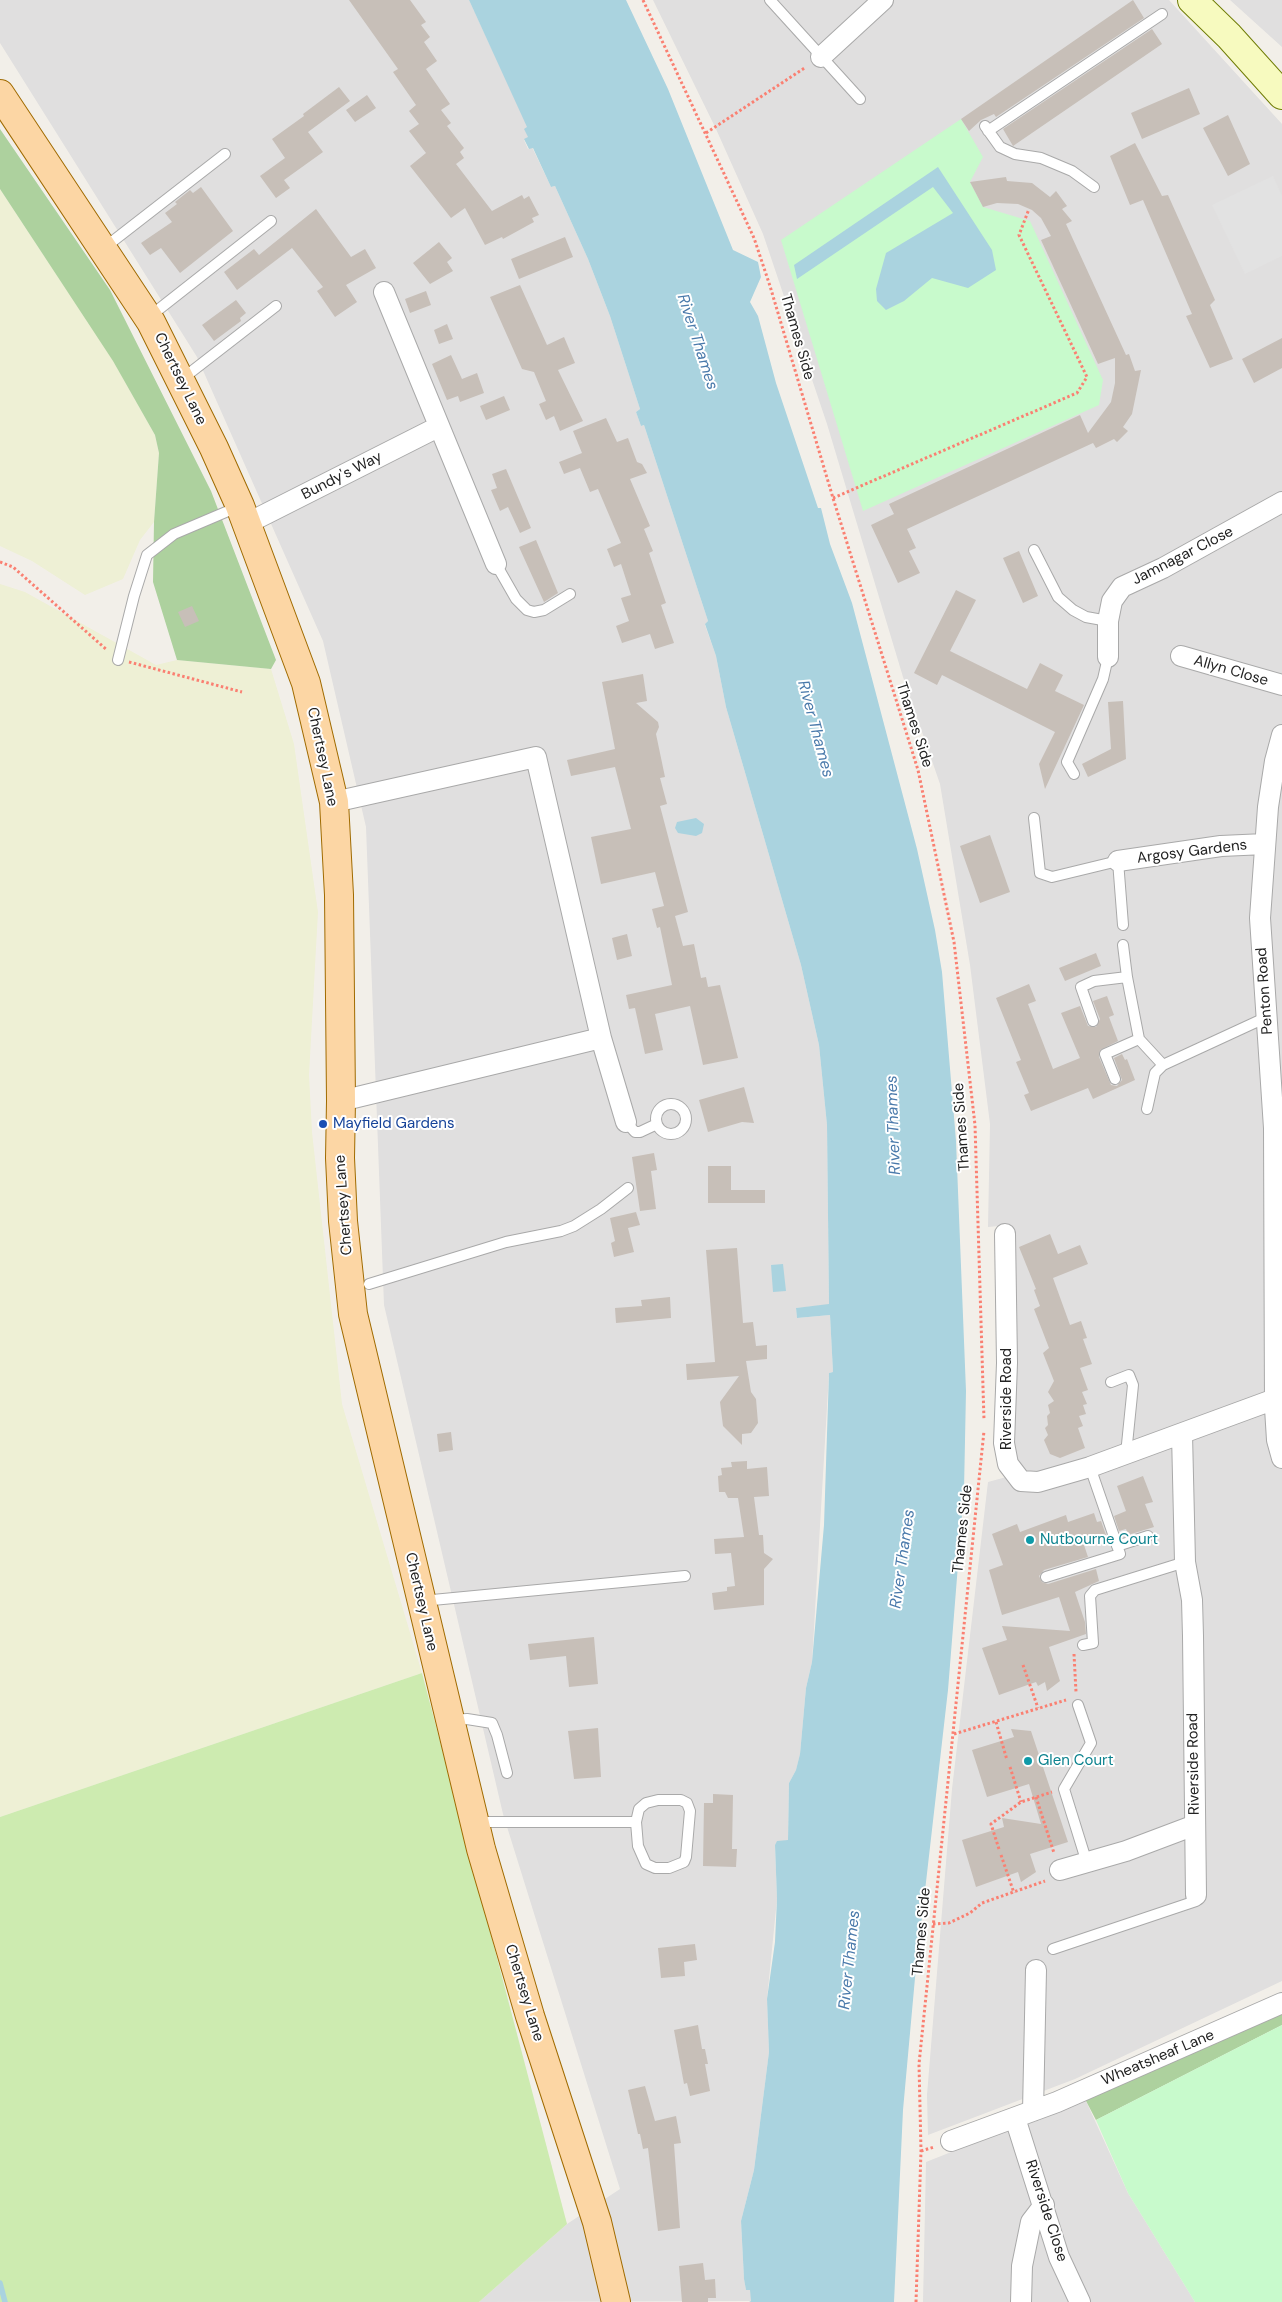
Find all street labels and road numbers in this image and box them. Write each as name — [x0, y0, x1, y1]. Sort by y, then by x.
street label: Thames Side — [776, 292, 818, 382]
street label: Chertsey Lane — [150, 330, 210, 428]
street label: Bundy's Way — [299, 448, 385, 504]
street label: Jamnagar Close — [1129, 523, 1237, 589]
street label: Allyn Close — [1192, 652, 1270, 690]
street label: Thames Side — [892, 680, 936, 770]
street label: Chertsey Lane — [303, 706, 341, 808]
street label: Argosy Gardens — [1136, 836, 1248, 868]
street label: Penton Road — [1253, 947, 1277, 1035]
street label: Thames Side — [950, 1082, 974, 1172]
street label: Chertsey Lane — [332, 1154, 356, 1256]
street label: Riverside Road — [998, 1348, 1016, 1450]
street label: Thames Side — [949, 1484, 977, 1574]
street label: Chertsey Lane — [401, 1551, 441, 1653]
street label: Riverside Road — [1184, 1713, 1204, 1815]
street label: Thames Side — [909, 1887, 935, 1977]
street label: Chertsey Lane — [501, 1942, 547, 2044]
street label: Wheatsheaf Lane — [1099, 2026, 1217, 2090]
street label: Riverside Close — [1021, 2158, 1071, 2264]

